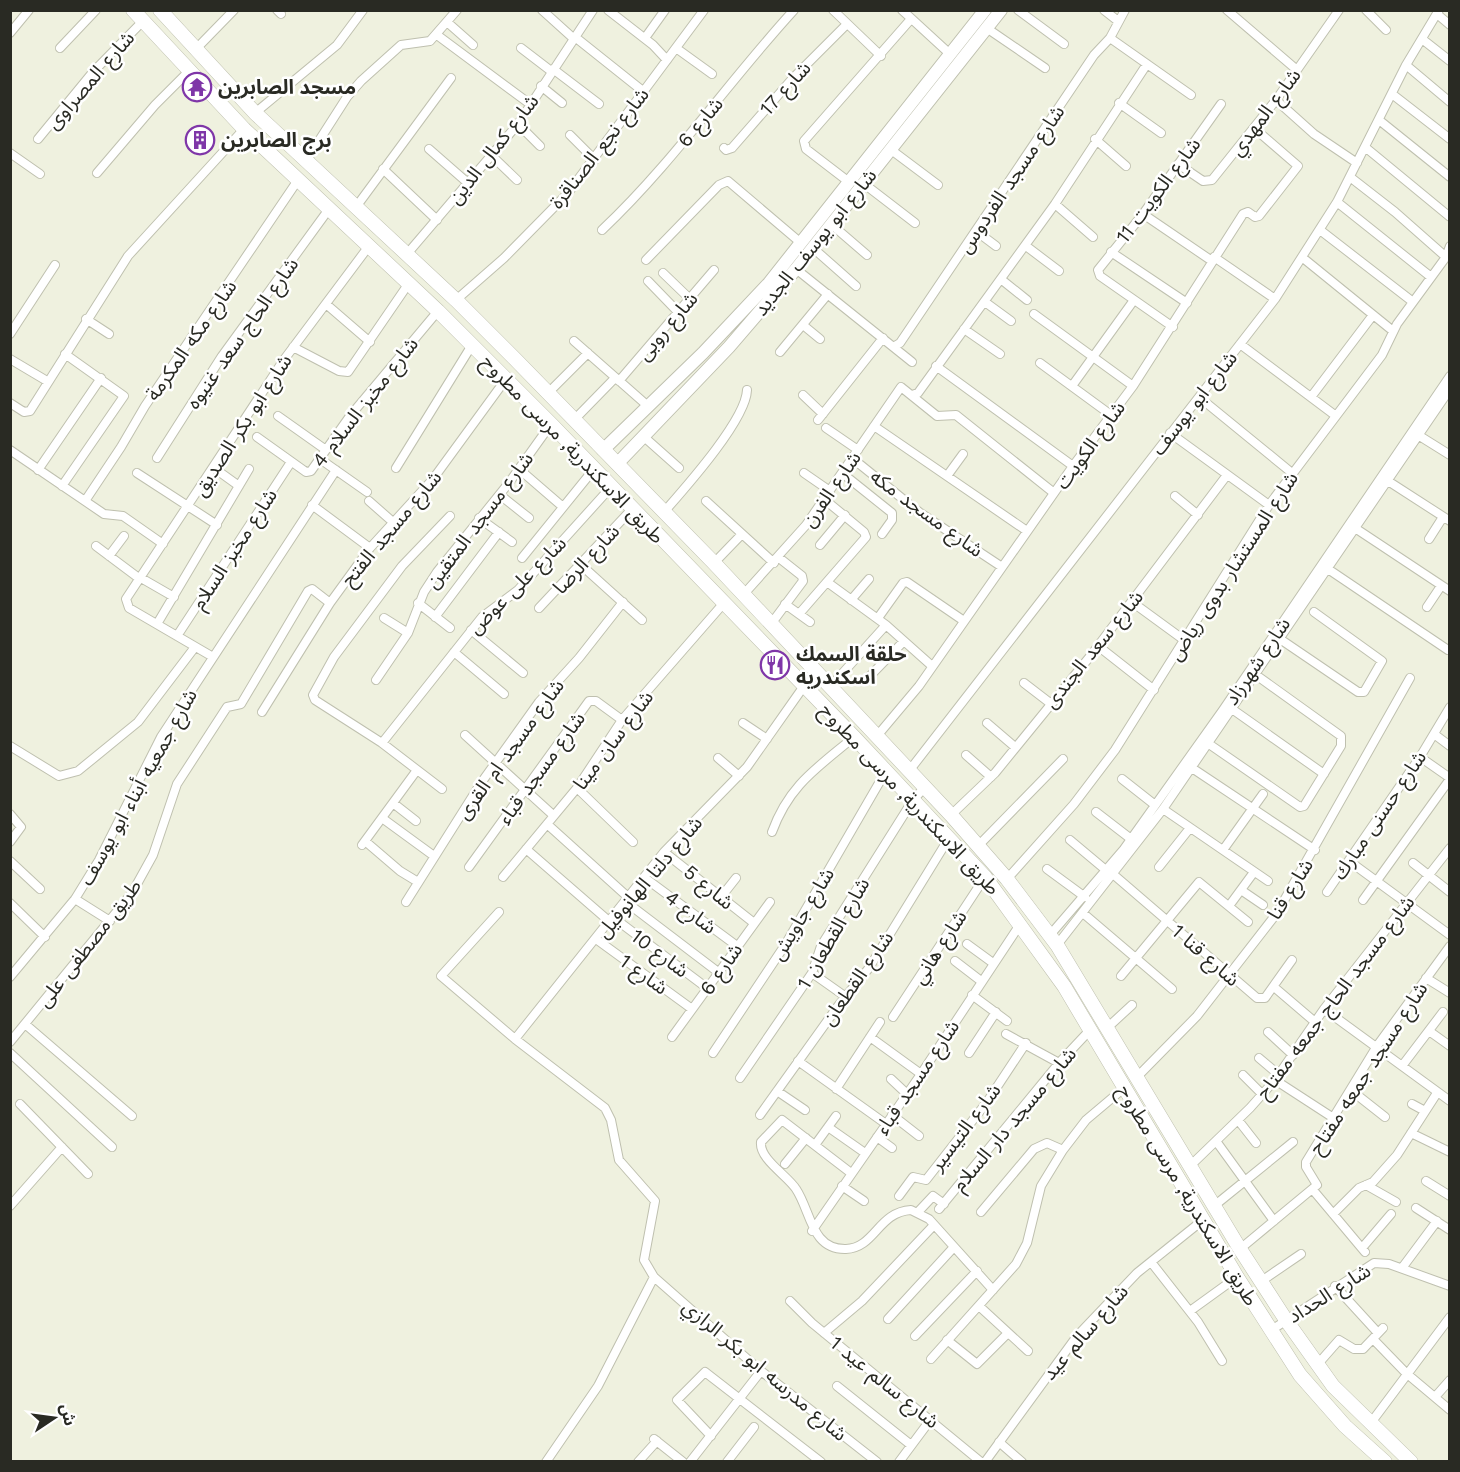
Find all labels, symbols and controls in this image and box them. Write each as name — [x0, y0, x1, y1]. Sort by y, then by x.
street label: شارع المصراوى — [41, 26, 142, 136]
street label: شارع 17 — [754, 56, 818, 122]
street label: شارع المهدي — [1224, 64, 1309, 163]
temple icon: مسجد الصابرين — [181, 71, 213, 103]
place label: مسجد الصابرين — [218, 75, 356, 99]
street label: شارع نجع الصناقرة — [544, 83, 656, 215]
street label: شارع كمال الدين — [443, 89, 546, 211]
street label: شارع 6 — [672, 92, 730, 154]
street label: شارع مسجد الفردوس — [953, 100, 1072, 259]
building icon: برج الصابرين — [184, 124, 216, 156]
place label: برج الصابرين — [221, 128, 332, 155]
street label: شارع الكويت 11 — [1111, 133, 1208, 249]
street label: شارع ابو يوسف الجديد — [748, 164, 884, 322]
street label: شارع الحاج سعد غنيوه — [181, 253, 306, 415]
street label: شارع مكه المكرمة — [140, 275, 244, 407]
street label: شارع روبى — [631, 287, 705, 367]
street label: شارع مخبز السلام 4 — [307, 332, 426, 474]
street label: شارع ابو يوسف — [1146, 346, 1244, 462]
street label: طريق الاسكندرية, مرسى مطروح — [474, 349, 670, 551]
street label: شارع ابو بكر الصديق — [187, 350, 299, 502]
street label: شارع الكويت — [1050, 396, 1132, 496]
street label: شارع الفرن — [796, 446, 868, 533]
street label: شارع مسجد المتقين — [420, 447, 540, 595]
street label: شارع مسجد مكه — [864, 464, 988, 564]
street label: شارع مسجد الفتح — [336, 465, 449, 593]
street label: شارع المستشار بدوى رياض — [1163, 467, 1306, 667]
street label: شارع مخبز السلام — [186, 484, 285, 616]
street label: شارع الرضا — [548, 519, 627, 601]
street label: شارع على عوض — [463, 531, 573, 641]
street label: شارع سعد الجندى — [1038, 585, 1150, 715]
street label: شارع شهرزاد — [1219, 613, 1298, 711]
place label: حلقة السمك اسكندريه — [796, 642, 907, 689]
restaurant icon: حلقة السمك اسكندريه — [759, 649, 791, 681]
street label: شارع مسجد ام القرى — [451, 674, 571, 826]
street label: شارع جمعيه أبناء ابو يوسف — [74, 685, 205, 891]
street label: شارع سان مينا — [568, 685, 661, 796]
street label: طريق الاسكندرية, مرسى مطروح — [813, 698, 1005, 902]
street label: شارع مسجد قباء — [492, 707, 592, 831]
street label: شارع حسنى مبارك — [1327, 746, 1434, 886]
street label: شارع دلتا الهانوفيل — [591, 811, 709, 945]
street label: شارع قنا — [1262, 854, 1321, 926]
street label: شارع 5 — [677, 860, 739, 917]
street label: شارع جاويش — [765, 863, 842, 966]
street label: شارع القطعان 1 — [792, 873, 874, 993]
street label: طريق مصطفى على — [32, 874, 147, 1012]
street label: شارع 4 — [659, 885, 721, 941]
street label: شارع مسجد الحاج جمعه مفتاح — [1251, 891, 1422, 1105]
street label: شارع هاني — [906, 906, 975, 990]
street label: شارع قنا 1 — [1165, 919, 1245, 993]
street label: شارع 10 — [626, 924, 694, 982]
street label: شارع القطعان — [816, 926, 898, 1030]
street label: شارع 6 — [695, 938, 750, 1001]
street label: شارع 1 — [615, 949, 673, 999]
street label: شارع مسجد جمعه مفتاح — [1303, 977, 1435, 1160]
street label: شارع مسجد قباء — [870, 1015, 967, 1141]
street label: شارع مسجد دار السلام — [947, 1042, 1084, 1198]
street label: شارع التيسير — [924, 1079, 1008, 1178]
street label: طريق الاسكندرية, مرسى مطروح — [1110, 1080, 1264, 1311]
street label: شارع الحداد — [1283, 1258, 1377, 1330]
street label: شارع سالم عيد — [1037, 1279, 1135, 1387]
street label: شارع مدرسه ابو بكر الرازي — [676, 1294, 852, 1449]
street label: شارع سالم عيد 1 — [824, 1331, 944, 1436]
north arrow — [24, 1388, 84, 1448]
text: ش — [56, 1402, 80, 1428]

